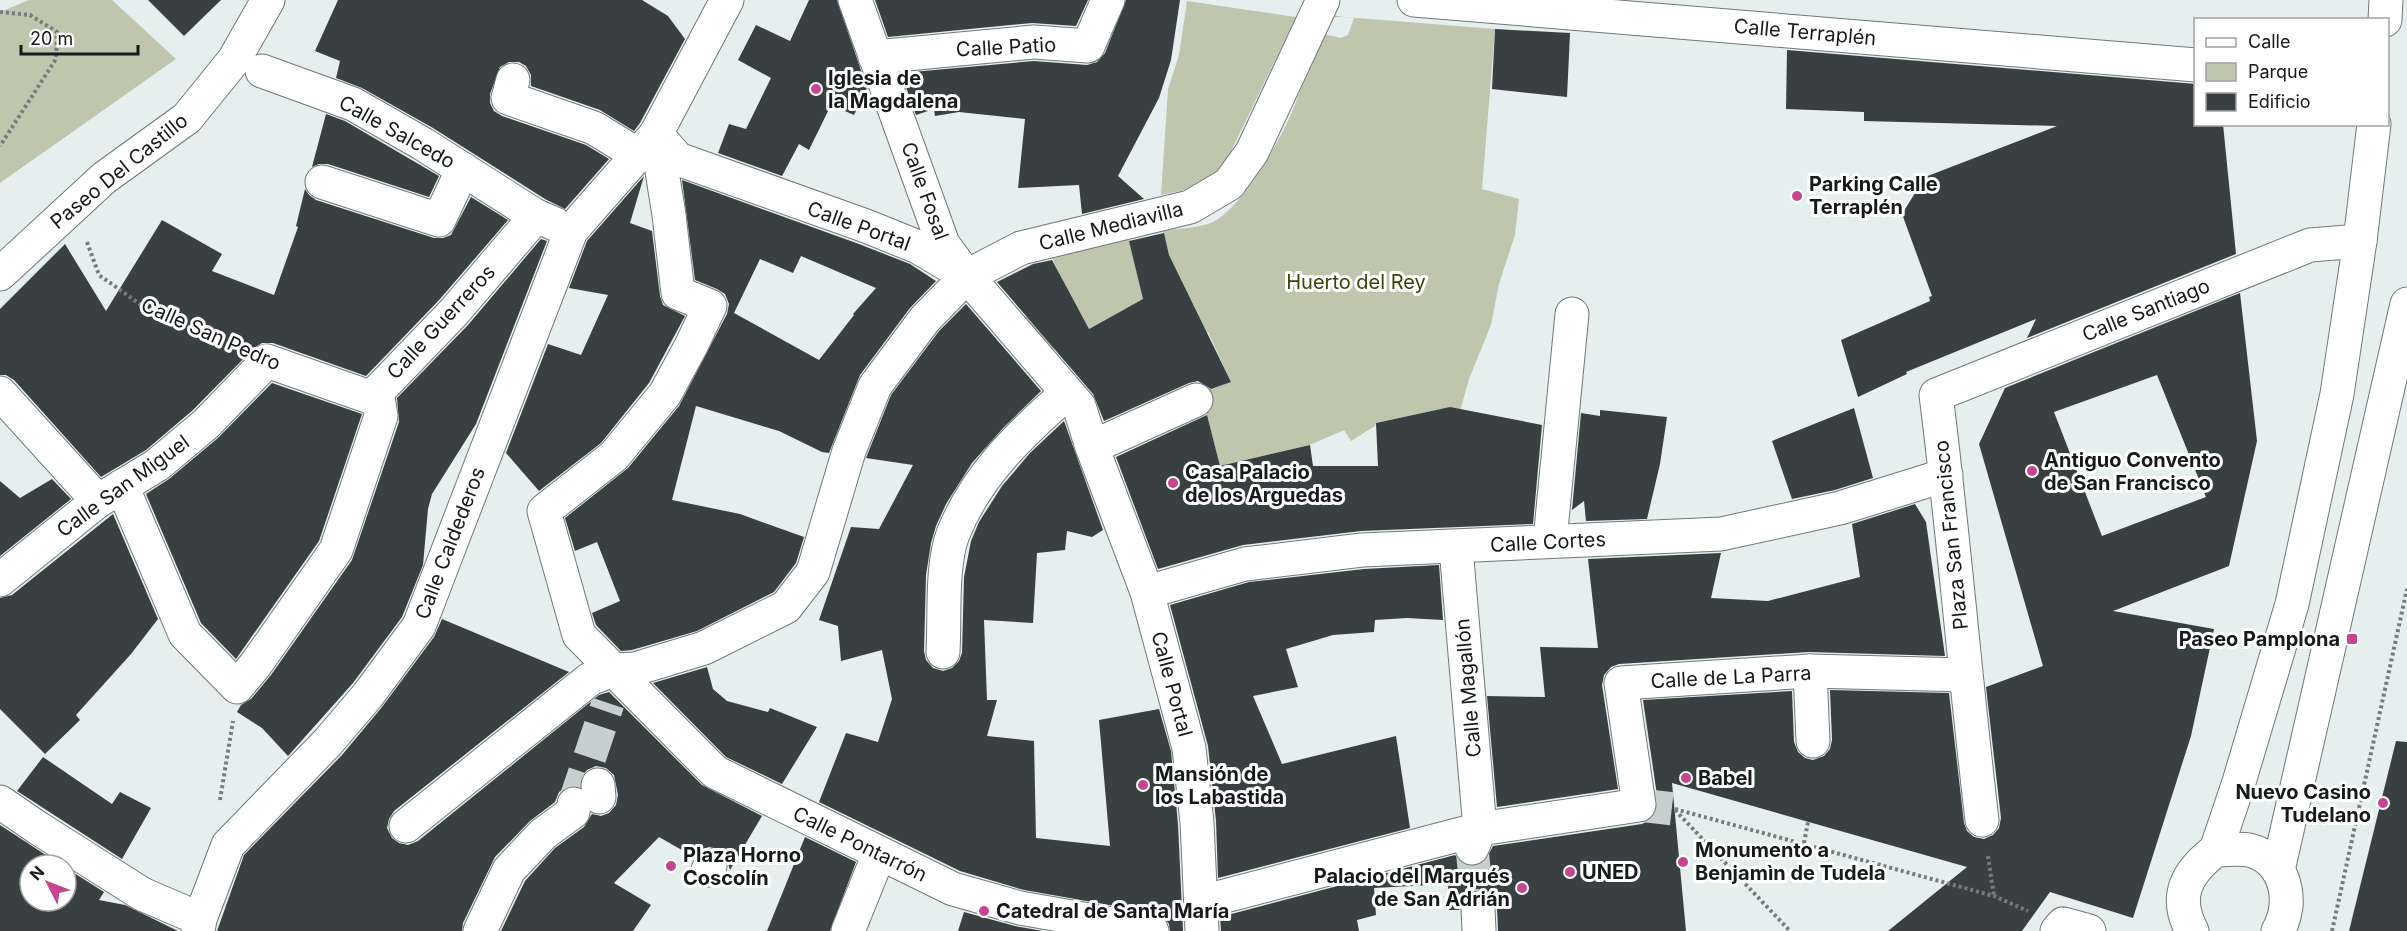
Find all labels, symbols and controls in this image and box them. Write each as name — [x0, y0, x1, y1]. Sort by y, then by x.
street label: Calle Terraplén — [1733, 14, 1877, 50]
scale bar — [21, 18, 138, 56]
legend — [2194, 18, 2389, 126]
text: 20 m — [30, 28, 73, 49]
text: Calle — [2248, 31, 2290, 52]
street label: Calle Patio — [955, 32, 1057, 62]
text: Parque — [2248, 61, 2308, 82]
place label: Iglesia de la Magdalena — [828, 66, 958, 113]
marker: Iglesia de la Magdalena — [809, 82, 823, 96]
street label: Calle Salcedo — [335, 90, 459, 174]
text: Edificio — [2248, 91, 2311, 112]
street label: Paseo Del Castillo — [45, 108, 193, 234]
street label: Calle Fosal — [896, 139, 954, 243]
place label: Parking Calle Terraplén — [1809, 172, 1938, 219]
marker: Parking Calle Terraplén — [1790, 189, 1804, 203]
street label: Calle Portal — [804, 196, 914, 256]
street label: Calle Mediavilla — [1036, 197, 1186, 255]
street label: Calle Guerreros — [382, 260, 500, 384]
park label: Huerto del Rey — [1286, 270, 1426, 294]
street label: Calle Santiago — [2079, 273, 2213, 347]
street label: Calle San Pedro — [138, 293, 284, 375]
street label: Calle San Miguel — [52, 430, 194, 542]
street label: Plaza San Francisco — [1929, 439, 1973, 631]
place label: Antiguo Convento de San Francisco — [2044, 448, 2221, 495]
place label: Casa Palacio de los Arguedas — [1185, 460, 1343, 507]
street label: Calle Caldederos — [410, 464, 490, 622]
marker: Antiguo Convento de San Francisco — [2025, 464, 2039, 478]
marker: Casa Palacio de los Arguedas — [1166, 476, 1180, 490]
street label: Calle Cortes — [1490, 527, 1606, 557]
street label: Calle Magallón — [1450, 618, 1486, 758]
place label: Paseo Pamplona — [2179, 627, 2340, 651]
street label: Calle Portal — [1146, 629, 1198, 739]
marker: Paseo Pamplona — [2345, 632, 2359, 646]
street label: Calle de La Parra — [1650, 661, 1812, 693]
place label: Mansión de los Labastida — [1155, 762, 1284, 809]
place label: Babel — [1698, 766, 1753, 790]
marker: Babel — [1679, 771, 1693, 785]
marker: Mansión de los Labastida — [1136, 778, 1150, 792]
place label: Nuevo Casino Tudelano — [2235, 780, 2371, 827]
marker: Nuevo Casino Tudelano — [2376, 796, 2390, 810]
street label: Calle Pontarrón — [789, 801, 931, 887]
place label: Monumento a Benjamìn de Tudela — [1695, 838, 1886, 885]
place label: Plaza Horno Coscolín — [683, 843, 801, 890]
north arrow — [18, 853, 78, 913]
marker: Monumento a Benjamìn de Tudela — [1676, 855, 1690, 869]
marker: Plaza Horno Coscolín — [664, 859, 678, 873]
place label: UNED — [1582, 860, 1638, 884]
text: N — [25, 862, 48, 884]
place label: Palacio del Marqués de San Adrián — [1314, 864, 1510, 911]
marker: UNED — [1563, 865, 1577, 879]
marker: Palacio del Marqués de San Adrián — [1515, 881, 1529, 895]
place label: Catedral de Santa María — [996, 899, 1229, 923]
marker: Catedral de Santa María — [977, 904, 991, 918]

